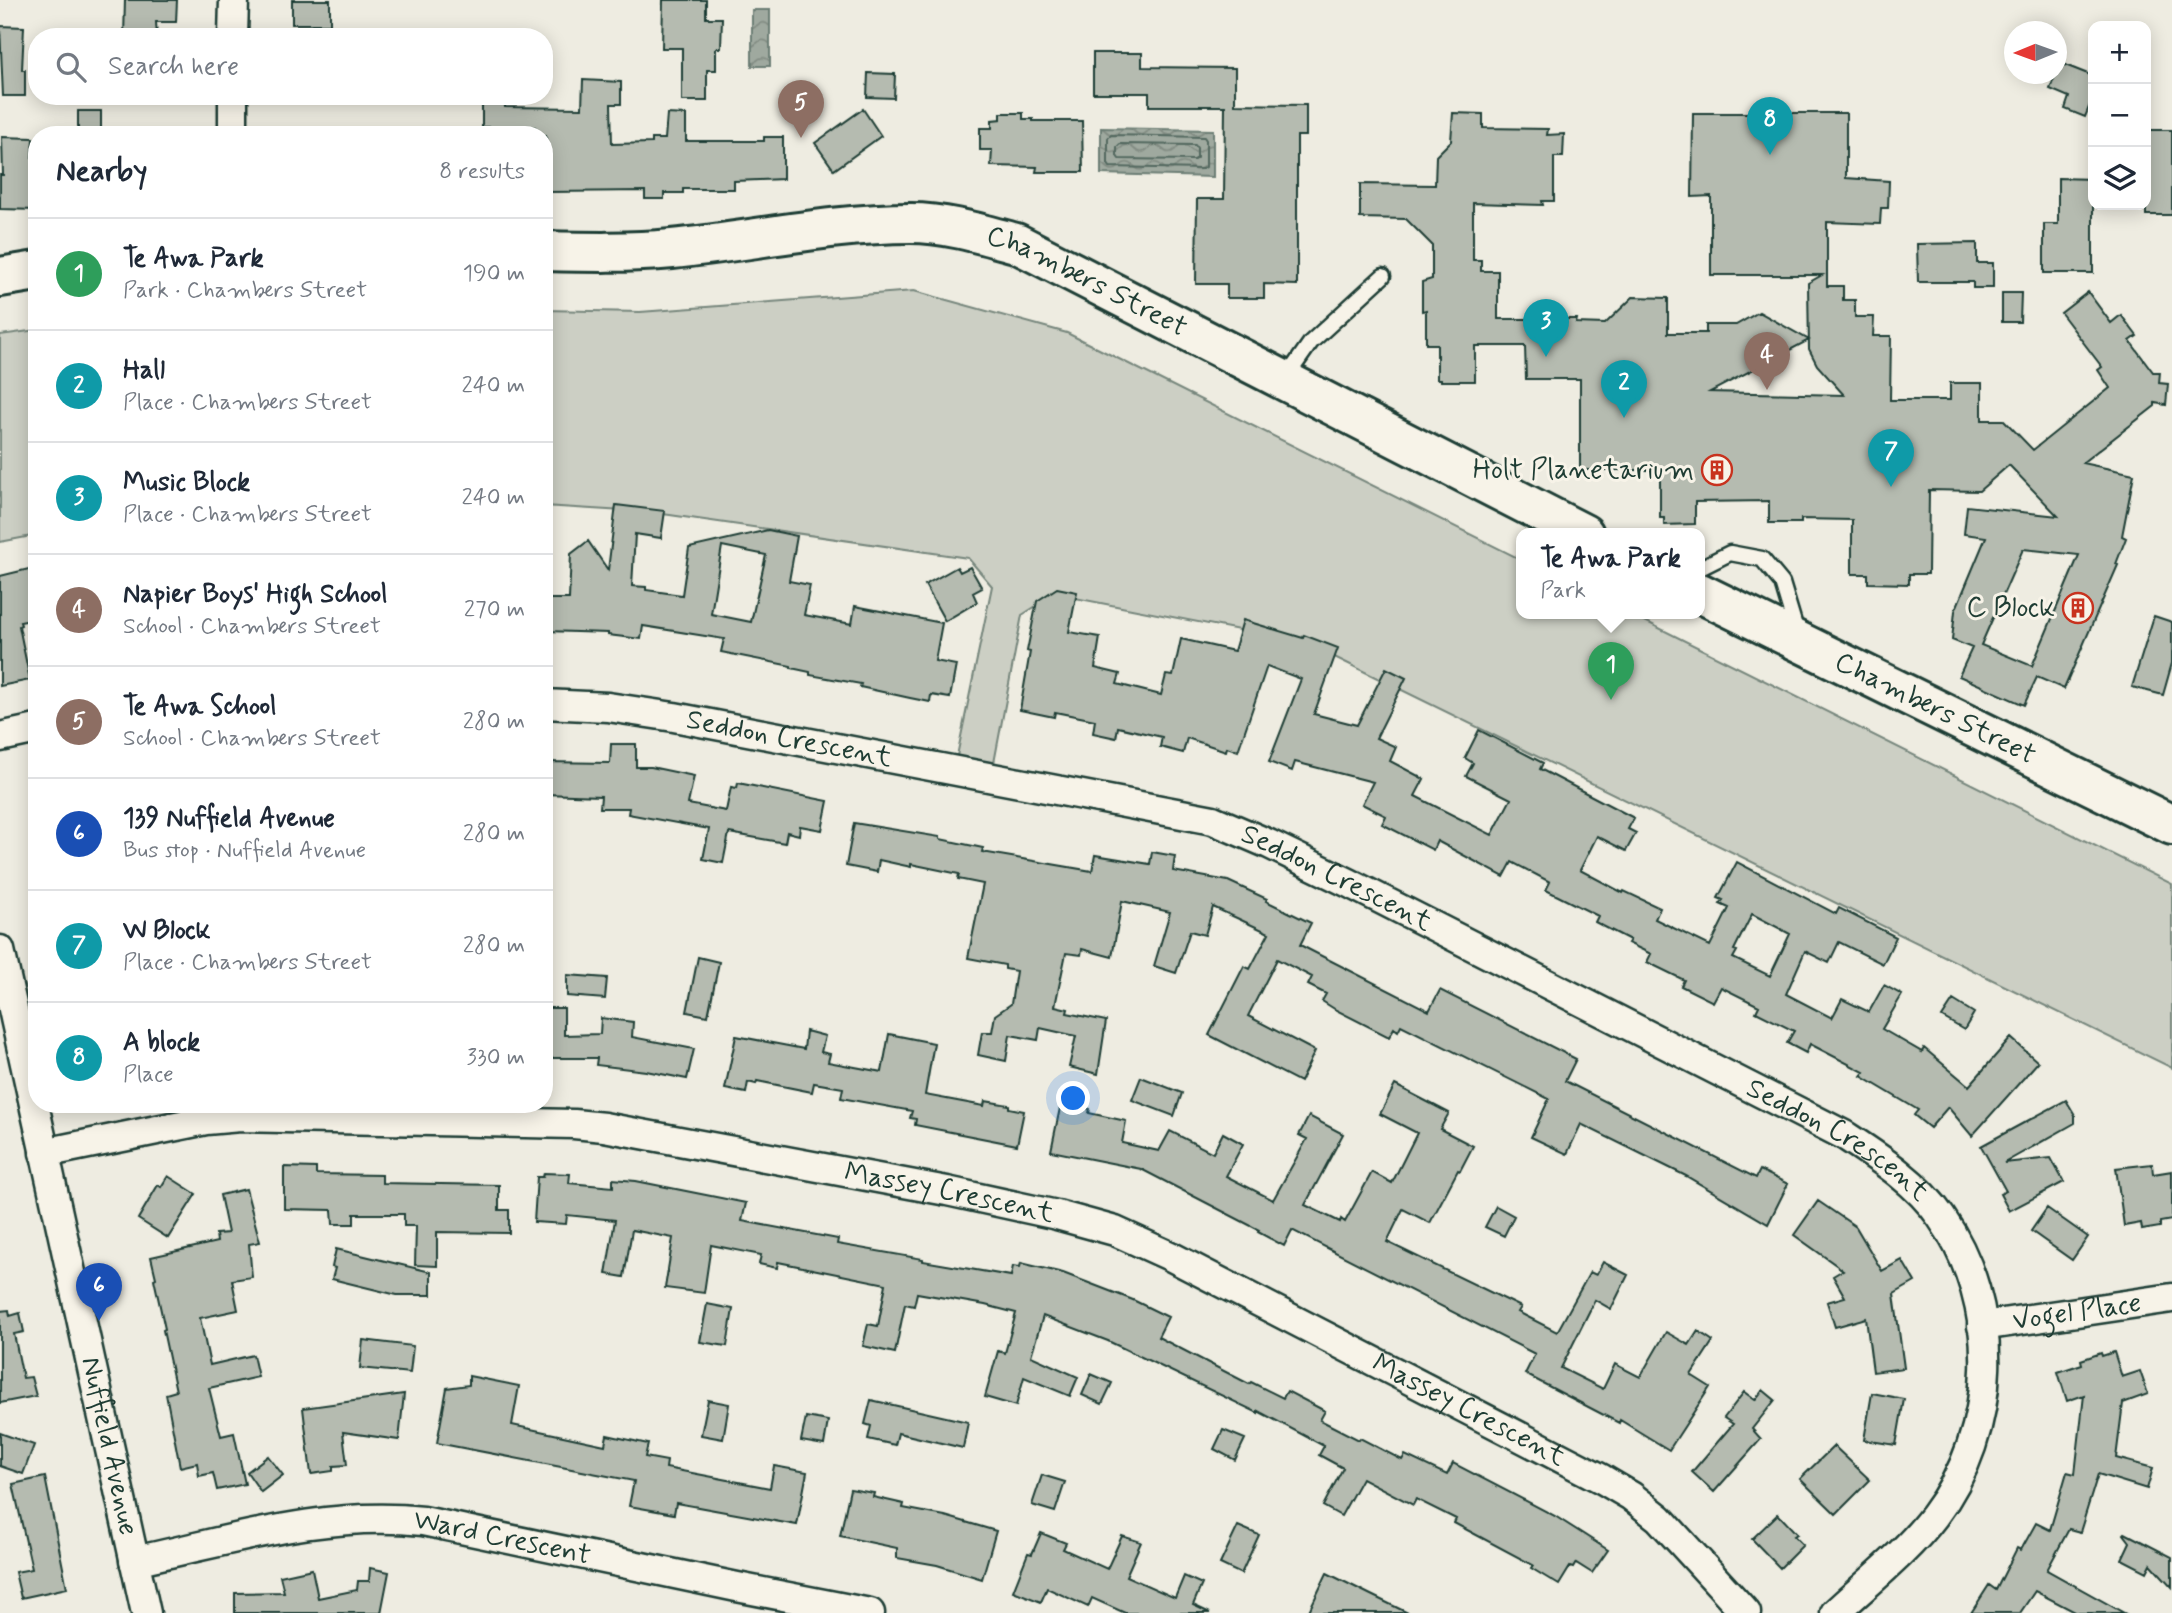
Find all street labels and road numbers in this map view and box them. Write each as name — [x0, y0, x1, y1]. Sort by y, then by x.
street label: Chambers Street — [982, 217, 1194, 346]
street label: Chambers Street — [1828, 643, 2042, 774]
street label: Seddon Crescent — [683, 701, 896, 777]
street label: Seddon Crescent — [1235, 816, 1439, 941]
street label: Seddon Crescent — [1740, 1070, 1938, 1210]
street label: Massey Crescent — [841, 1154, 1058, 1232]
street label: Vogel Place — [2010, 1284, 2144, 1340]
street label: Massey Crescent — [1366, 1345, 1572, 1476]
street label: Nuffield Avenue — [72, 1353, 147, 1539]
street label: Ward Crescent — [410, 1501, 594, 1574]

